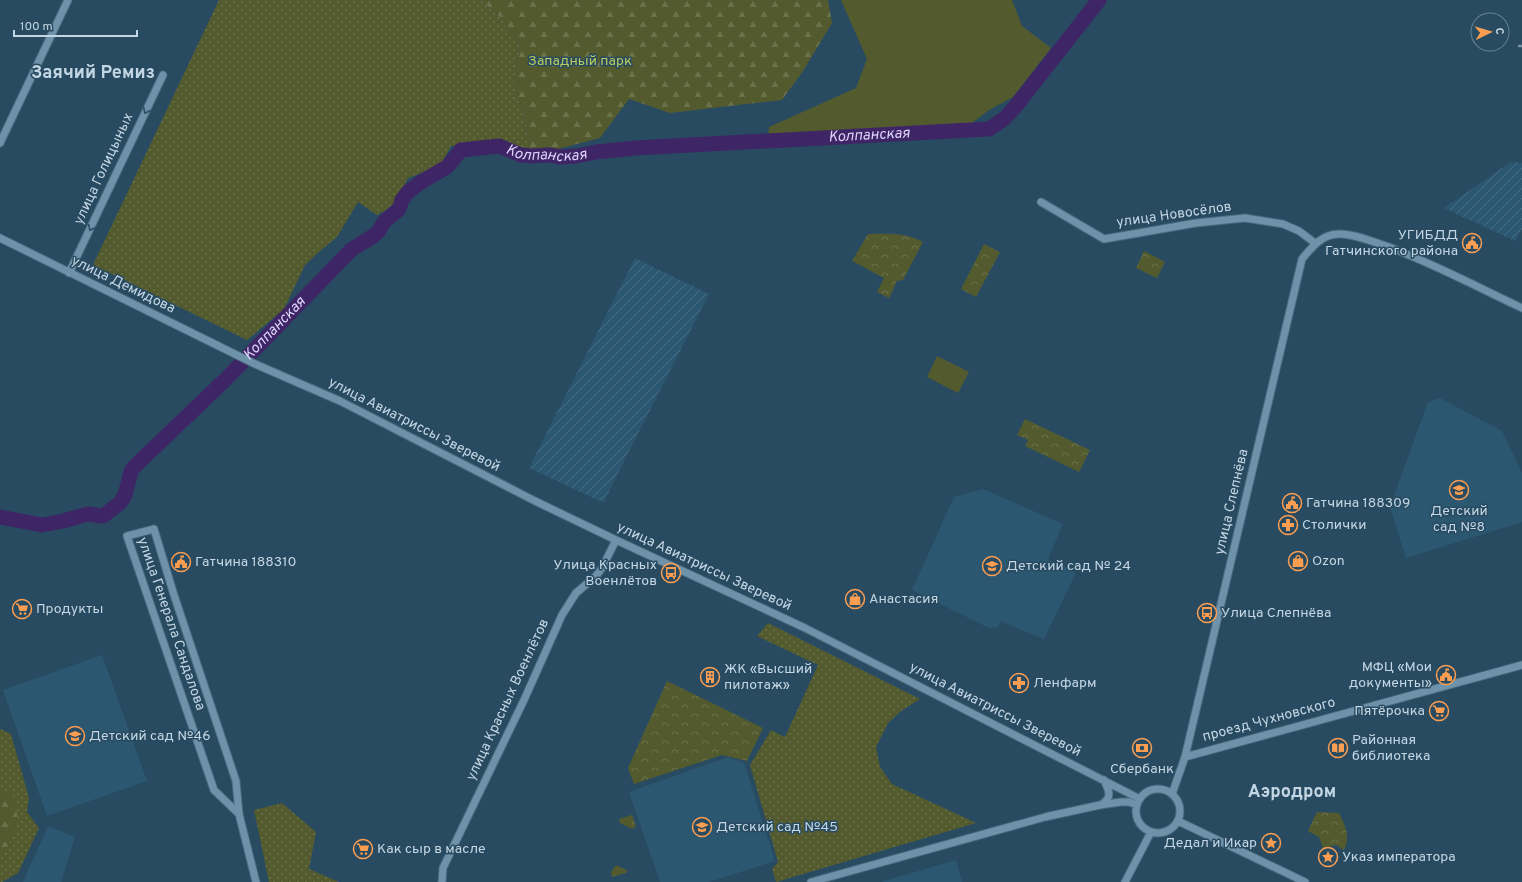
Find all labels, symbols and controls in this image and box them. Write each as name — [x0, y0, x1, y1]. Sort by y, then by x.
scale bar — [14, 12, 137, 38]
north arrow — [1470, 12, 1510, 52]
text: 100 m — [20, 19, 53, 35]
text: С — [1492, 27, 1506, 35]
park label: Западный парк — [528, 53, 632, 70]
district label: Заячий Ремиз — [31, 62, 155, 85]
one-way arrow — [143, 106, 151, 114]
street label: улица Голицыных — [71, 110, 137, 228]
water label: Колпанская — [828, 124, 911, 147]
water label: Колпанская — [503, 140, 589, 167]
street label: улица Новосёлов — [1115, 199, 1233, 231]
one-way arrow — [88, 224, 96, 231]
place label: УГИБДД Гатчинского района — [1325, 227, 1458, 260]
public building icon: УГИБДД Гатчинского района — [1461, 232, 1483, 254]
street label: улица Демидова — [68, 252, 178, 318]
water label: Колпанская — [239, 293, 310, 365]
street label: улица Авиатриссы Зверевой — [325, 374, 503, 476]
street label: улица Слепнёва — [1212, 447, 1252, 557]
school or university icon: Детский сад №8 — [1448, 479, 1470, 501]
public building icon: Гатчина 188309 — [1281, 492, 1303, 514]
place label: Гатчина 188309 — [1306, 495, 1410, 512]
place label: Детский сад №8 — [1430, 503, 1488, 536]
pharmacy icon: Столички — [1277, 514, 1299, 536]
place label: Столички — [1302, 517, 1366, 534]
street label: улица Авиатриссы Зверевой — [614, 519, 794, 615]
street label: улица Генерала Сандалова — [133, 535, 209, 713]
shop icon: Ozon — [1287, 550, 1309, 572]
public building icon: Гатчина 188310 — [170, 551, 192, 573]
place label: Ozon — [1312, 553, 1345, 570]
place label: Гатчина 188310 — [195, 554, 296, 571]
school or university icon: Детский сад № 24 — [981, 555, 1003, 577]
place label: Улица Красных Военлётов — [553, 557, 657, 590]
place label: Детский сад № 24 — [1006, 558, 1131, 575]
bus stop icon: Улица Красных Военлётов — [660, 562, 682, 584]
shop icon: Анастасия — [844, 588, 866, 610]
place label: Анастасия — [869, 591, 938, 608]
supermarket icon: Продукты — [11, 598, 33, 620]
place label: Продукты — [36, 601, 103, 618]
bus stop icon: Улица Слепнёва — [1196, 602, 1218, 624]
place label: Улица Слепнёва — [1221, 605, 1331, 622]
street label: улица Красных Военлётов — [463, 616, 553, 784]
street label: улица Авиатриссы Зверевой — [906, 659, 1084, 761]
place label: МФЦ «Мои документы» — [1349, 659, 1432, 692]
place label: ЖК «Высший пилотаж» — [724, 661, 812, 694]
public building icon: МФЦ «Мои документы» — [1435, 664, 1457, 686]
building icon: ЖК «Высший пилотаж» — [699, 666, 721, 688]
pharmacy icon: Ленфарм — [1008, 672, 1030, 694]
place label: Ленфарм — [1033, 675, 1096, 692]
street label: проезд Чухновского — [1201, 694, 1338, 746]
supermarket icon: Пятёрочка — [1428, 700, 1450, 722]
place label: Пятёрочка — [1354, 703, 1425, 720]
school or university icon: Детский сад №46 — [64, 725, 86, 747]
place label: Детский сад №46 — [89, 728, 211, 745]
place label: Районная библиотека — [1352, 732, 1430, 765]
bank icon: Сбербанк — [1131, 737, 1153, 759]
library icon: Районная библиотека — [1327, 737, 1349, 759]
place label: Сбербанк — [1110, 761, 1174, 778]
district label: Аэродром — [1248, 781, 1336, 804]
school or university icon: Детский сад №45 — [691, 816, 713, 838]
place label: Детский сад №45 — [716, 819, 838, 836]
place icon: Дедал и Икар — [1260, 832, 1282, 854]
place label: Дедал и Икар — [1164, 835, 1257, 852]
supermarket icon: Как сыр в масле — [352, 838, 374, 860]
place label: Как сыр в масле — [377, 841, 486, 858]
place icon: Указ императора — [1317, 846, 1339, 868]
place label: Указ императора — [1342, 849, 1456, 866]

